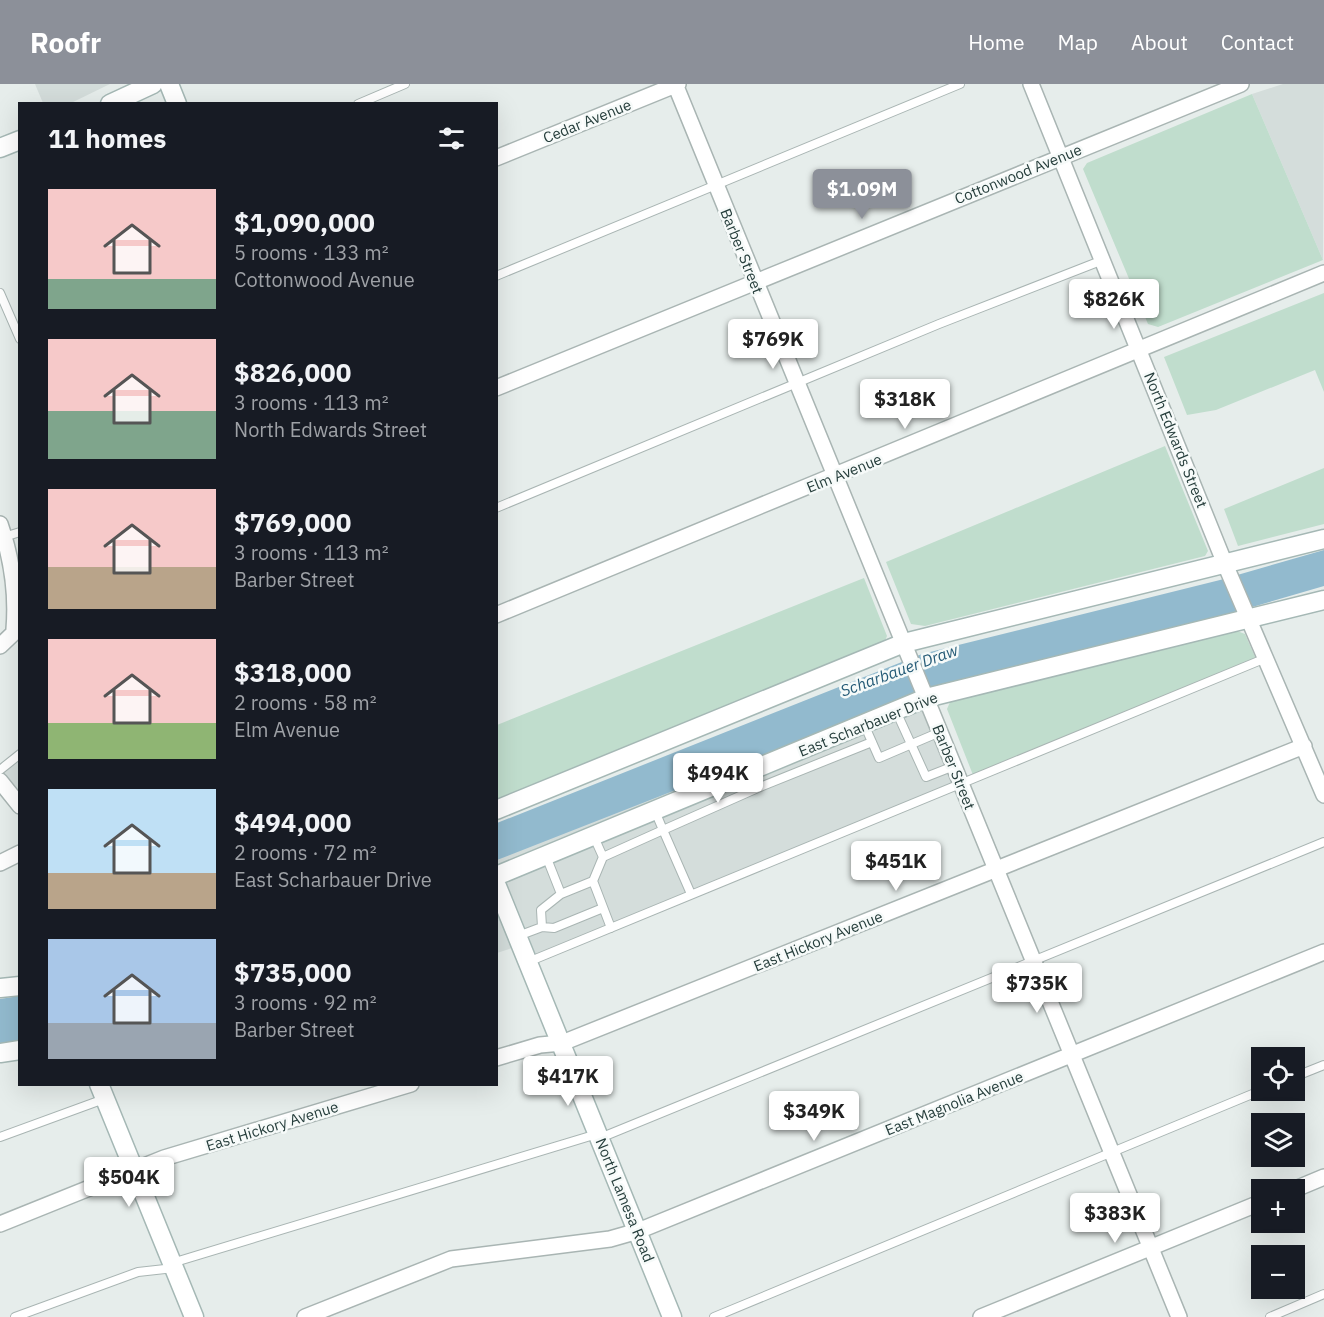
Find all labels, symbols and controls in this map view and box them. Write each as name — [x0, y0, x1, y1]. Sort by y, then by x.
text: Roofr — [30, 24, 101, 61]
text: Home — [968, 28, 1025, 56]
text: Map — [1058, 28, 1098, 56]
text: About — [1131, 28, 1188, 56]
text: Contact — [1221, 28, 1294, 56]
street label: Cedar Avenue — [540, 95, 634, 147]
text: 11 homes — [48, 121, 166, 155]
icon: filters — [435, 122, 468, 155]
street label: Cottonwood Avenue — [952, 140, 1084, 208]
pin: $1.09M — [813, 169, 911, 220]
text: $1.09M — [827, 175, 897, 202]
text: $1,090,000 — [234, 205, 375, 239]
street label: Barber Street — [716, 206, 768, 296]
icon: home — [96, 213, 168, 285]
text: 5 rooms · 133 m² — [234, 239, 389, 266]
text: Cottonwood Avenue — [234, 266, 415, 293]
pin: $826K — [1072, 279, 1156, 330]
text: $826K — [1083, 285, 1145, 312]
pin: $769K — [731, 319, 815, 370]
text: $769K — [742, 325, 804, 352]
text: $826,000 — [234, 355, 351, 389]
icon: home — [96, 363, 168, 435]
street label: North Edwards Street — [1140, 369, 1212, 511]
pin: $318K — [863, 379, 947, 430]
text: $318K — [874, 385, 936, 412]
text: 3 rooms · 113 m² — [234, 389, 389, 416]
text: North Edwards Street — [234, 416, 427, 443]
street label: Elm Avenue — [804, 449, 884, 497]
text: $769,000 — [234, 505, 351, 539]
icon: home — [96, 513, 168, 585]
text: 3 rooms · 113 m² — [234, 539, 389, 566]
text: Barber Street — [234, 566, 355, 593]
water label: Scharbauer Draw — [837, 639, 962, 701]
text: $318,000 — [234, 655, 351, 689]
icon: home — [96, 663, 168, 735]
street label: East Scharbauer Drive — [796, 687, 940, 761]
text: 2 rooms · 58 m² — [234, 689, 377, 716]
text: Elm Avenue — [234, 716, 340, 743]
street label: Barber Street — [928, 722, 980, 812]
pin: $494K — [676, 753, 760, 804]
text: $494K — [687, 759, 749, 786]
text: $494,000 — [234, 805, 351, 839]
icon: home — [96, 813, 168, 885]
text: 2 rooms · 72 m² — [234, 839, 377, 866]
pin: $451K — [854, 841, 938, 892]
text: $451K — [865, 847, 927, 874]
text: East Scharbauer Drive — [234, 866, 432, 893]
street label: East Hickory Avenue — [751, 906, 885, 976]
text: $735,000 — [234, 955, 351, 989]
icon: home — [96, 963, 168, 1035]
pin: $735K — [995, 963, 1079, 1014]
text: $735K — [1006, 969, 1068, 996]
text: 3 rooms · 92 m² — [234, 989, 377, 1016]
text: Barber Street — [234, 1016, 355, 1043]
map controls — [1251, 1047, 1305, 1299]
button: locate — [1251, 1047, 1305, 1101]
pin: $417K — [526, 1056, 610, 1107]
text: $417K — [537, 1062, 599, 1089]
street label: East Magnolia Avenue — [882, 1067, 1026, 1139]
pin: $349K — [772, 1091, 856, 1142]
street label: East Hickory Avenue — [203, 1097, 341, 1155]
text: $349K — [783, 1097, 845, 1124]
button: layers — [1251, 1113, 1305, 1167]
street label: North Lamesa Road — [591, 1135, 659, 1265]
pin: $504K — [87, 1157, 171, 1208]
text: $504K — [98, 1163, 160, 1190]
button: + — [1251, 1179, 1305, 1233]
pin: $383K — [1073, 1193, 1157, 1244]
text: $383K — [1084, 1199, 1146, 1226]
button: − — [1251, 1245, 1305, 1299]

